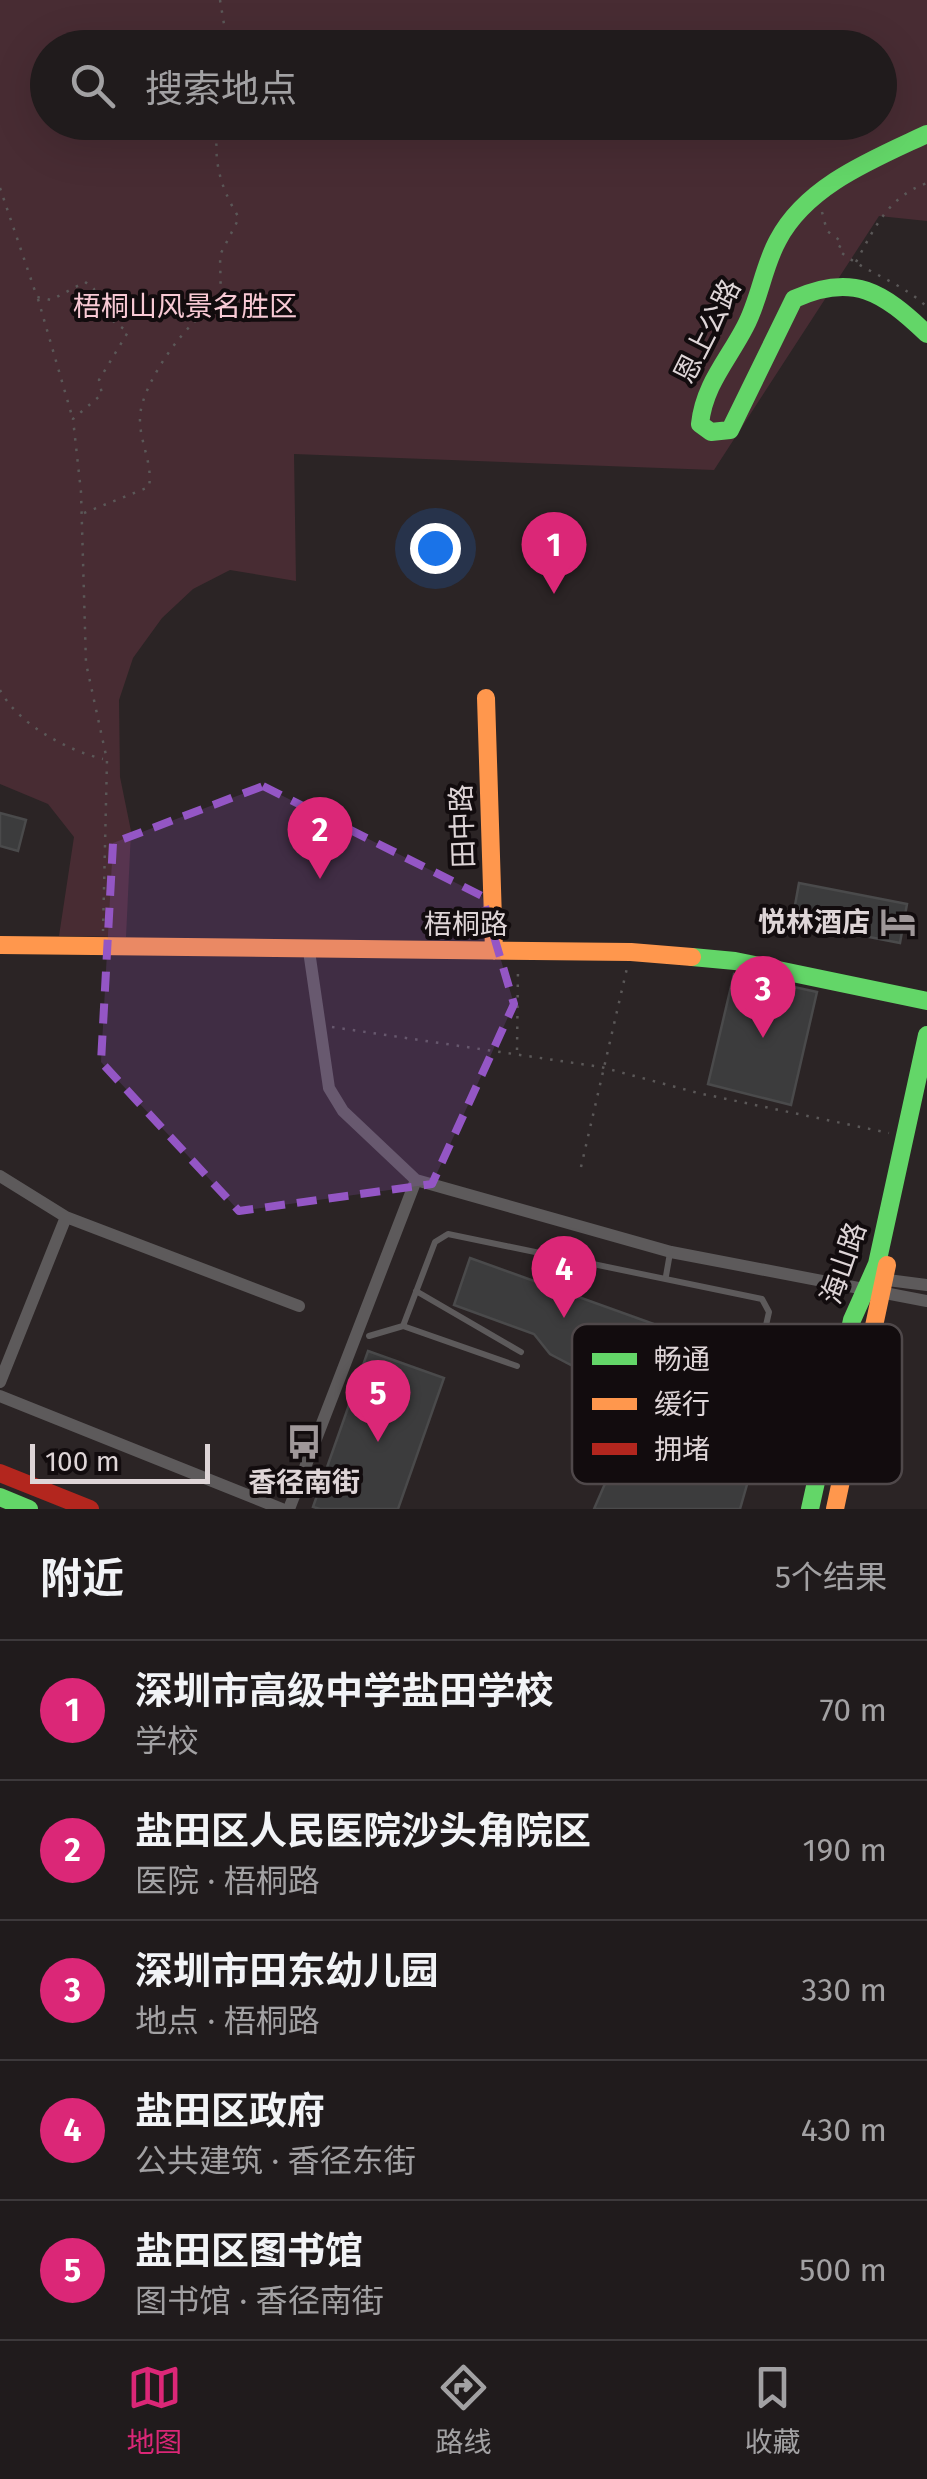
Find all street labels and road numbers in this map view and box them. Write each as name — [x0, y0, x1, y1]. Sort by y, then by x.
street label: 恩上公路 — [667, 274, 748, 389]
street label: 田中路 — [445, 783, 480, 869]
street label: 梧桐路 — [424, 908, 508, 941]
street label: 海山路 — [814, 1218, 873, 1308]

